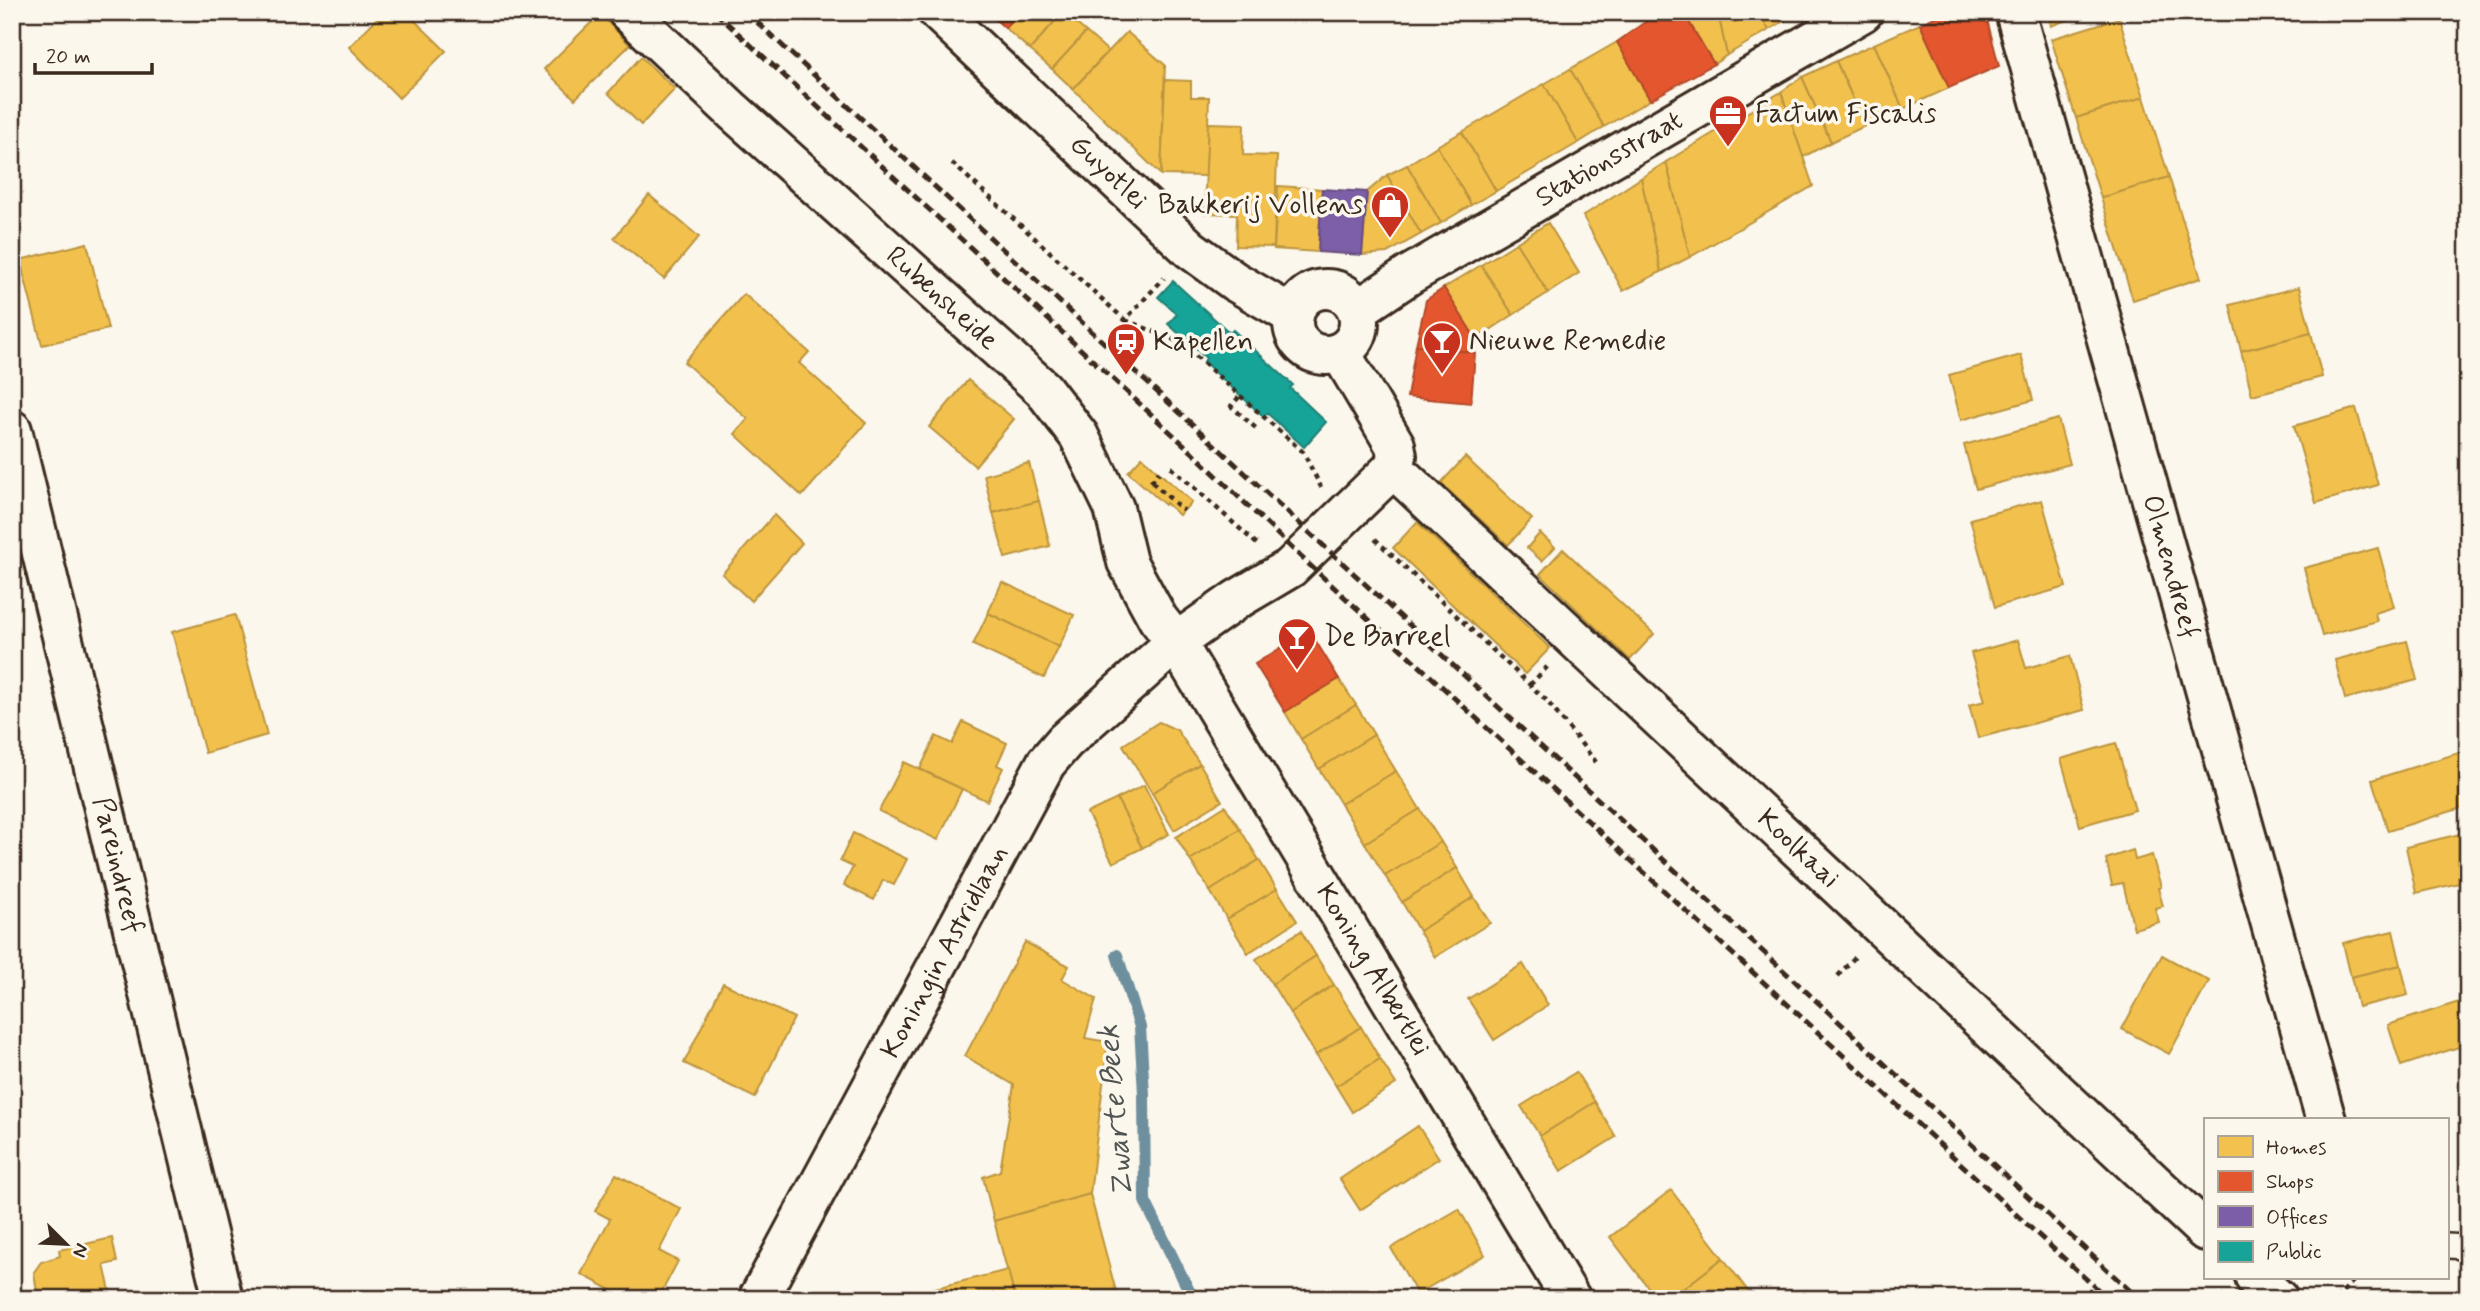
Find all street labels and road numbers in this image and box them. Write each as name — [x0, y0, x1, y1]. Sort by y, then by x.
street label: Stationsstraat — [1529, 102, 1689, 216]
street label: Guyotlei — [1061, 127, 1156, 218]
street label: Rubensheide — [878, 238, 1006, 359]
street label: Olmendreef — [2133, 491, 2208, 642]
street label: Pareindreef — [83, 794, 152, 937]
street label: Koolkaai — [1749, 801, 1848, 897]
street label: Koningin Astridlaan — [872, 839, 1017, 1065]
street label: Koning Albertlei — [1307, 877, 1439, 1063]

